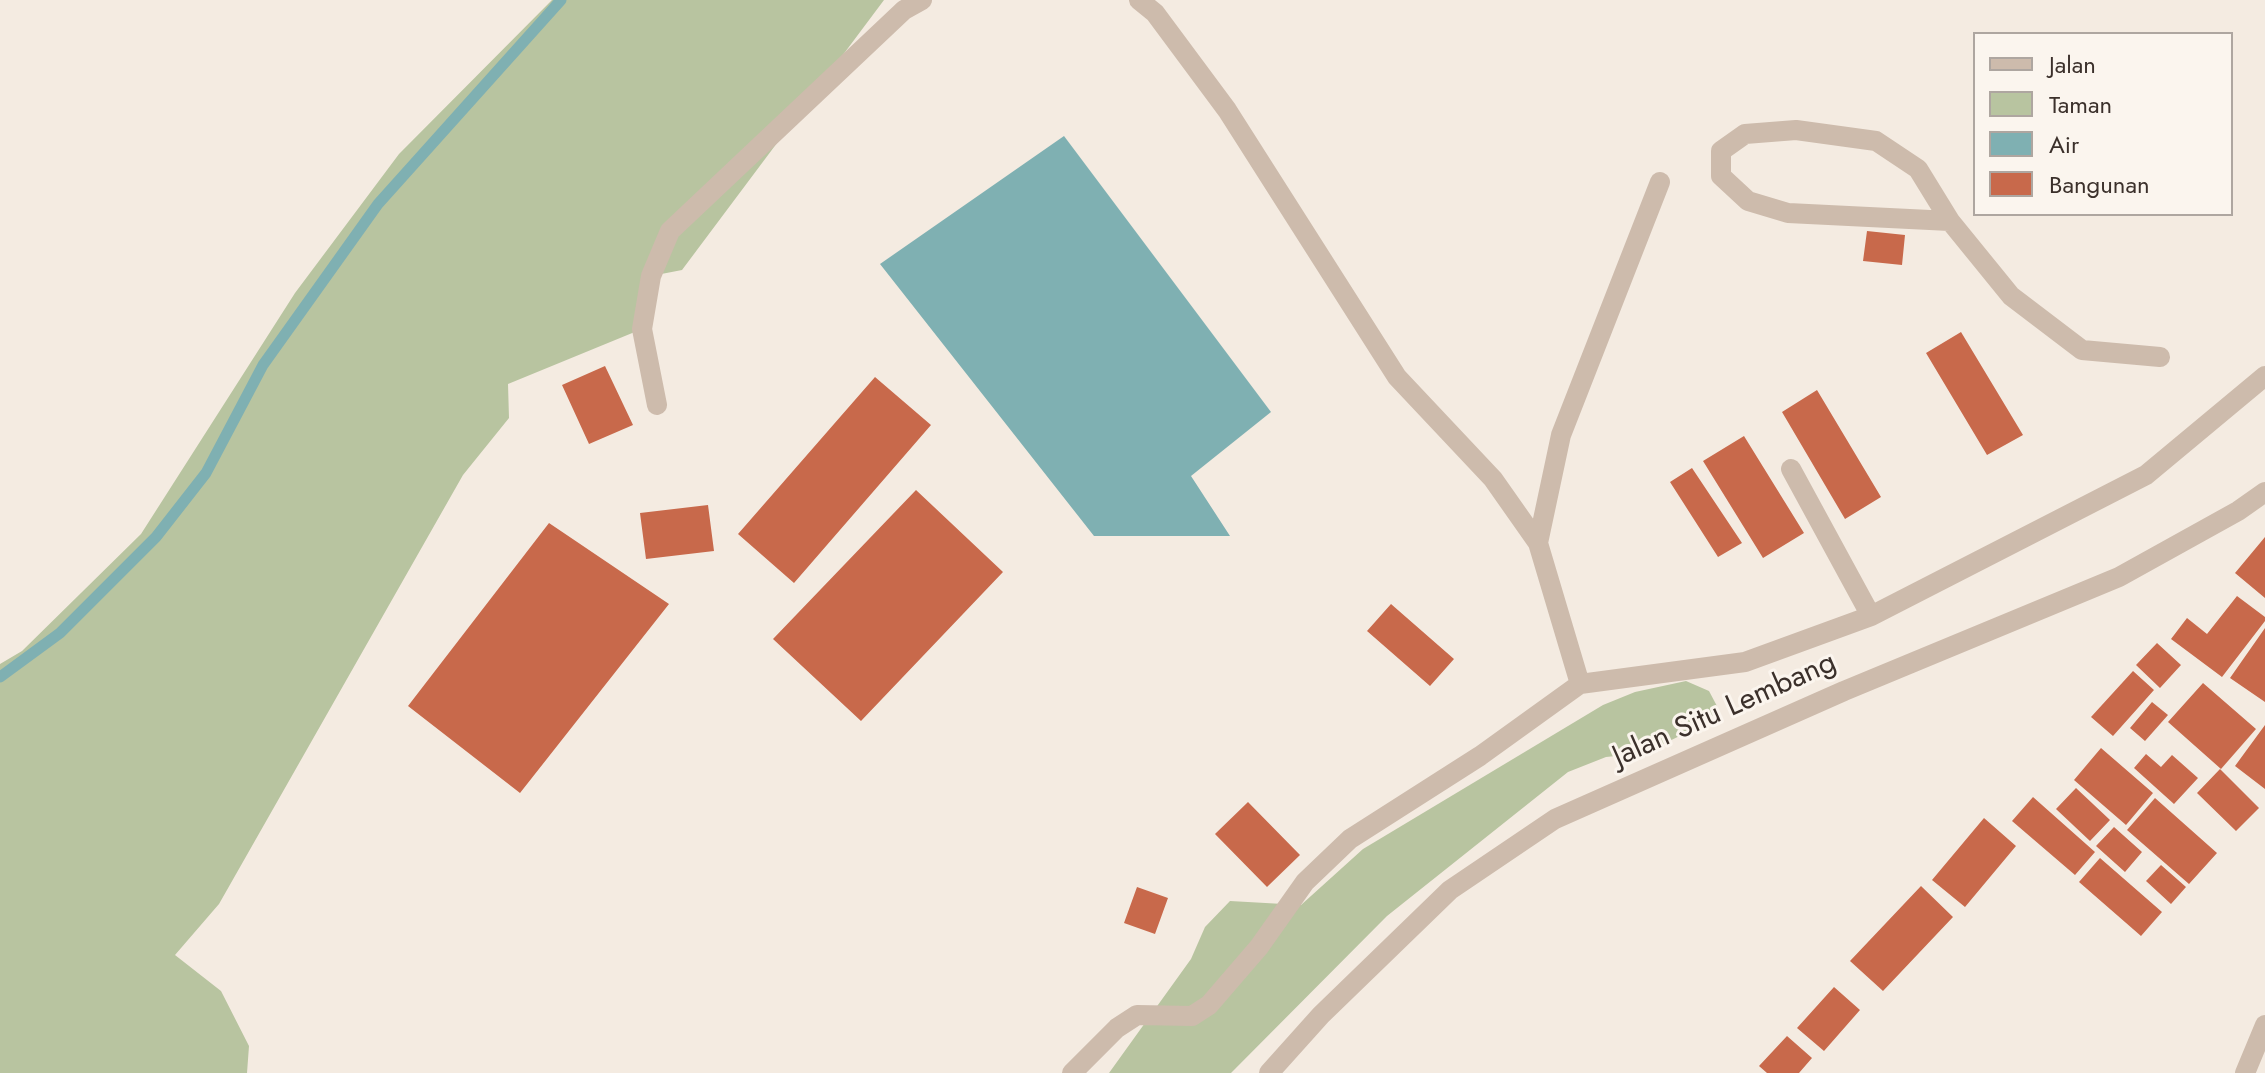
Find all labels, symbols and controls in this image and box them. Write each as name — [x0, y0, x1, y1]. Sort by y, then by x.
legend — [1973, 32, 2233, 216]
text: Jalan — [2049, 47, 2096, 82]
text: Taman — [2049, 87, 2112, 122]
text: Air — [2049, 127, 2079, 162]
text: Bangunan — [2049, 167, 2150, 202]
street label: Jalan Situ Lembang — [1608, 646, 1842, 776]

